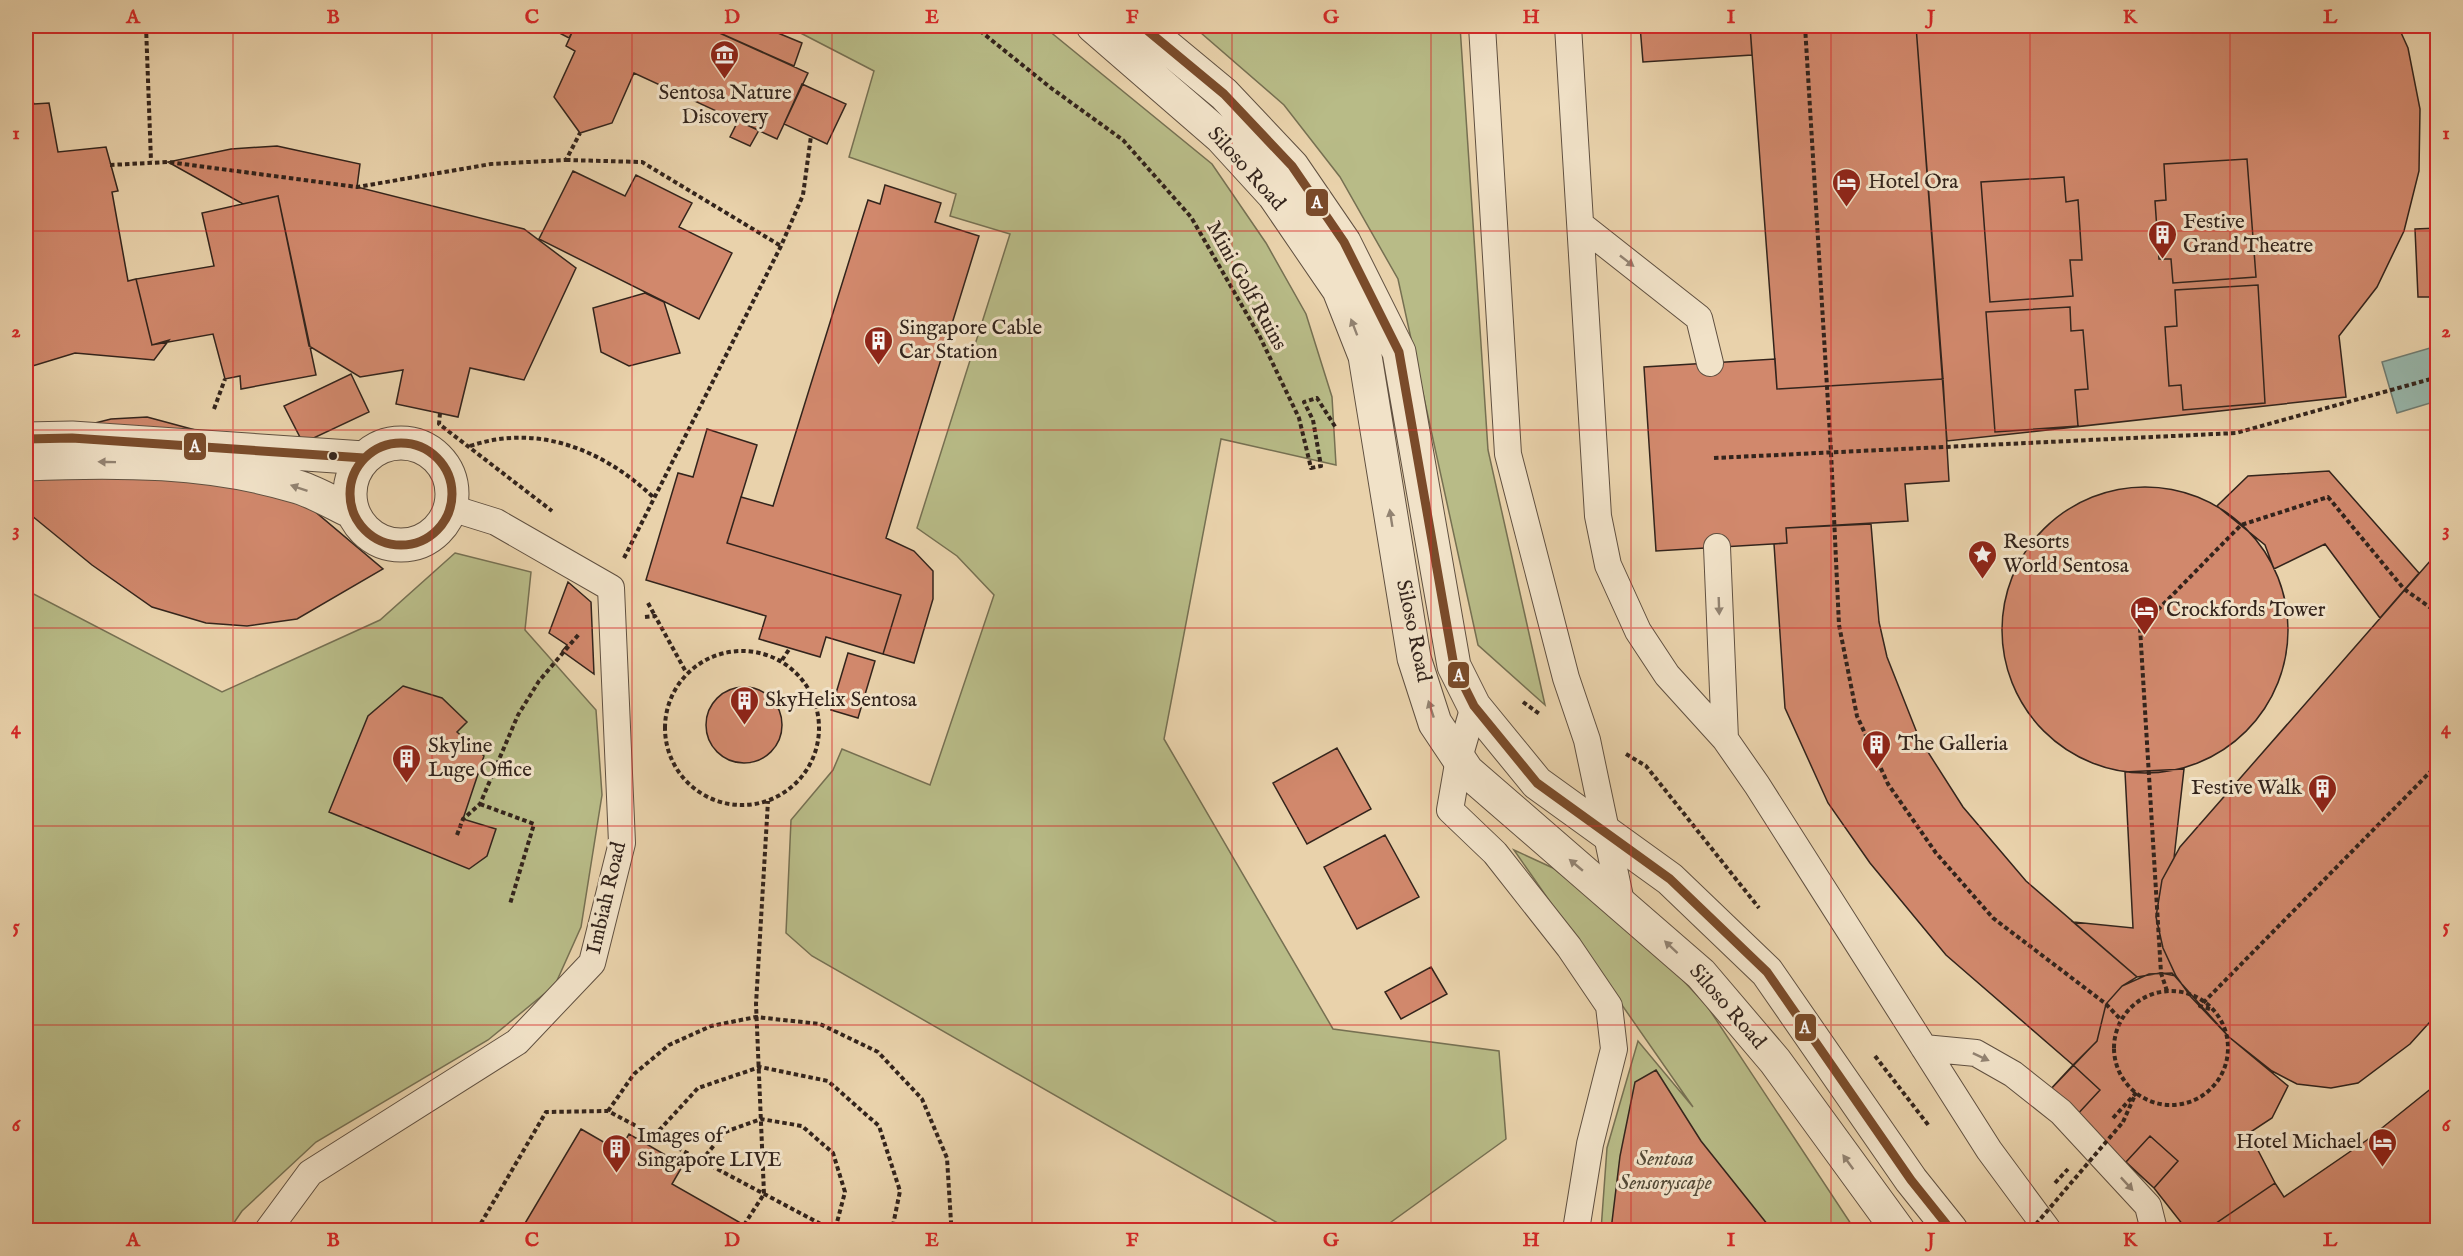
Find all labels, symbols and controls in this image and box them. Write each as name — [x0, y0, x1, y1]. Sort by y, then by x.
text: A — [125, 5, 141, 30]
text: B — [326, 5, 340, 30]
text: C — [525, 5, 539, 30]
text: D — [724, 5, 740, 30]
text: E — [925, 5, 939, 30]
text: F — [1126, 5, 1139, 30]
text: G — [1323, 5, 1340, 30]
text: H — [1522, 5, 1540, 30]
text: I — [1727, 5, 1736, 30]
text: J — [1924, 5, 1936, 30]
text: K — [2123, 5, 2139, 30]
text: L — [2323, 5, 2338, 30]
museum icon: Sentosa Nature Discovery — [709, 38, 741, 80]
place label: Sentosa Nature Discovery — [658, 80, 792, 131]
text: 1 — [12, 121, 20, 146]
street label: Siloso Road — [1201, 121, 1291, 217]
text: 1 — [2442, 121, 2450, 146]
hotel icon: Hotel Ora — [1831, 166, 1863, 208]
place label: Hotel Ora — [1868, 169, 1959, 196]
line badge: A — [1305, 188, 1329, 217]
text: A — [1311, 194, 1324, 214]
place label: Festive Grand Theatre — [2183, 209, 2314, 260]
street label: Mini Golf Ruins — [1199, 217, 1293, 355]
building icon: Festive Grand Theatre — [2146, 218, 2178, 260]
one-way arrow — [1620, 255, 1635, 267]
place label: Singapore Cable Car Station — [899, 315, 1042, 366]
one-way arrow — [1349, 318, 1358, 336]
text: 2 — [11, 319, 21, 344]
text: 2 — [2441, 319, 2451, 344]
building icon: Singapore Cable Car Station — [862, 324, 894, 366]
line badge: A — [183, 432, 207, 461]
text: A — [189, 438, 202, 458]
unlabelled marker — [327, 450, 339, 462]
one-way arrow — [97, 458, 116, 467]
one-way arrow — [290, 483, 308, 493]
one-way arrow — [1387, 508, 1396, 527]
text: 3 — [12, 518, 20, 543]
text: 3 — [2442, 518, 2450, 543]
place label: Resorts World Sentosa — [2003, 529, 2130, 580]
place icon: Resorts World Sentosa — [1966, 538, 1998, 580]
street label: Siloso Road — [1389, 577, 1437, 685]
hotel icon: Crockfords Tower — [2129, 594, 2161, 636]
one-way arrow — [1715, 596, 1724, 615]
place label: Crockfords Tower — [2166, 597, 2326, 624]
line badge: A — [1447, 661, 1470, 689]
text: A — [1453, 667, 1466, 687]
building icon: SkyHelix Sentosa — [728, 684, 760, 726]
place label: SkyHelix Sentosa — [765, 687, 918, 714]
one-way arrow — [1425, 700, 1435, 718]
text: 4 — [11, 716, 22, 741]
text: 4 — [2441, 716, 2452, 741]
building icon: The Galleria — [1861, 728, 1893, 770]
place label: The Galleria — [1898, 731, 2009, 758]
place label: Skyline Luge Office — [428, 733, 532, 784]
building icon: Skyline Luge Office — [391, 742, 423, 784]
building icon: Festive Walk — [2307, 772, 2339, 814]
place label: Festive Walk — [2191, 775, 2303, 802]
street label: Imbiah Road — [581, 839, 633, 957]
one-way arrow — [1568, 858, 1584, 871]
text: 5 — [12, 914, 20, 939]
text: 5 — [2442, 914, 2450, 939]
one-way arrow — [1664, 940, 1679, 954]
street label: Siloso Road — [1683, 959, 1772, 1056]
line badge: A — [1794, 1013, 1817, 1042]
text: A — [1799, 1019, 1812, 1039]
one-way arrow — [1973, 1052, 1991, 1062]
text: 6 — [12, 1113, 22, 1138]
text: 6 — [2442, 1113, 2452, 1138]
place label: Images of Singapore LIVE — [637, 1123, 782, 1174]
hotel icon: Hotel Michael — [2367, 1126, 2399, 1168]
place label: Hotel Michael — [2236, 1129, 2362, 1156]
building icon: Images of Singapore LIVE — [600, 1132, 632, 1174]
park label: Sentosa Sensoryscape — [1618, 1146, 1712, 1197]
one-way arrow — [1843, 1154, 1855, 1169]
one-way arrow — [2120, 1176, 2133, 1191]
text: A — [125, 1228, 141, 1253]
text: B — [326, 1228, 340, 1253]
text: C — [525, 1228, 539, 1253]
text: D — [724, 1228, 740, 1253]
text: E — [925, 1228, 939, 1253]
text: F — [1126, 1228, 1139, 1253]
text: G — [1323, 1228, 1340, 1253]
text: H — [1522, 1228, 1540, 1253]
text: I — [1727, 1228, 1736, 1253]
text: J — [1924, 1228, 1936, 1253]
text: K — [2123, 1228, 2139, 1253]
text: L — [2323, 1228, 2338, 1253]

